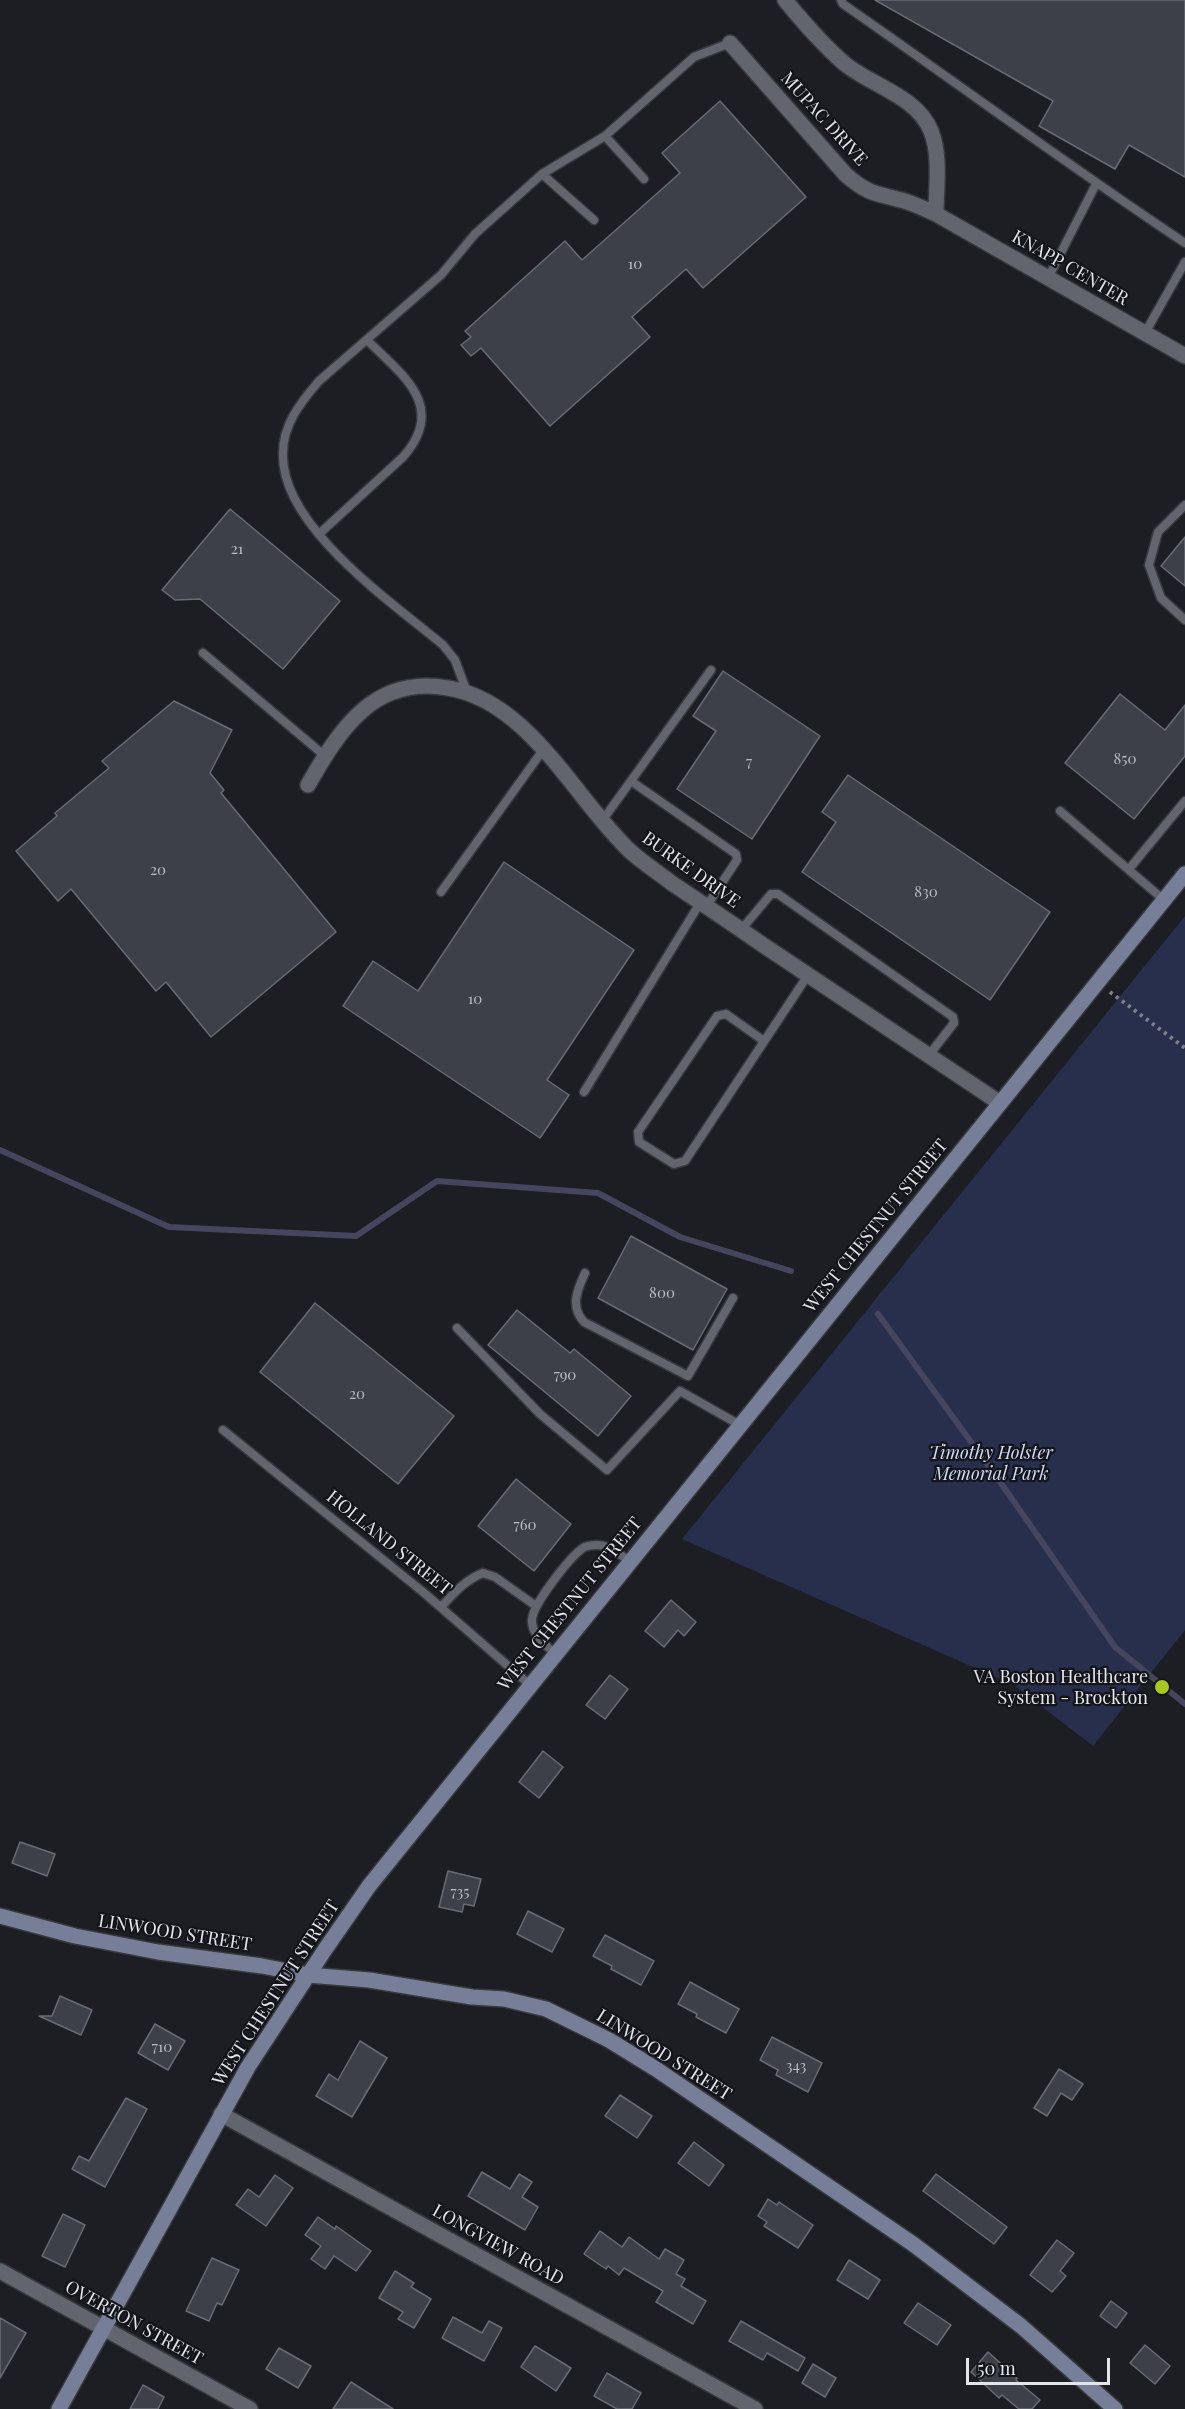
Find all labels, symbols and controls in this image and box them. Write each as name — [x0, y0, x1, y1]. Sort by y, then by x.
street label: MUPAC DRIVE — [776, 68, 872, 170]
street label: KNAPP CENTER — [1008, 226, 1132, 310]
house number: 10 — [628, 255, 642, 273]
house number: 21 — [231, 540, 243, 558]
house number: 850 — [1113, 750, 1137, 768]
house number: 7 — [746, 753, 752, 771]
street label: BURKE DRIVE — [638, 827, 744, 913]
house number: 20 — [150, 861, 166, 879]
house number: 830 — [914, 883, 938, 901]
house number: 10 — [468, 990, 482, 1008]
street label: WEST CHESTNUT STREET — [799, 1135, 953, 1317]
house number: 800 — [649, 1284, 675, 1302]
house number: 790 — [554, 1366, 576, 1384]
house number: 20 — [349, 1385, 365, 1403]
park label: Timothy Holster Memorial Park — [929, 1442, 1053, 1484]
street label: HOLLAND STREET — [322, 1486, 456, 1600]
street label: WEST CHESTNUT STREET — [493, 1513, 647, 1695]
house number: 760 — [514, 1516, 536, 1534]
place label: VA Boston Healthcare System - Brockton — [973, 1666, 1148, 1708]
marker: VA Boston Healthcare System - Brockton — [1153, 1678, 1171, 1696]
house number: 735 — [450, 1883, 470, 1901]
street label: WEST CHESTNUT STREET — [208, 1896, 344, 2090]
street label: LINWOOD STREET — [97, 1910, 253, 1956]
street label: LINWOOD STREET — [593, 2005, 735, 2105]
house number: 710 — [152, 2038, 172, 2056]
house number: 343 — [786, 2057, 806, 2075]
street label: LONGVIEW ROAD — [429, 2200, 567, 2290]
street label: OVERTON STREET — [61, 2276, 207, 2370]
scale bar — [969, 2346, 1113, 2384]
text: 50 m — [977, 2356, 1016, 2380]

